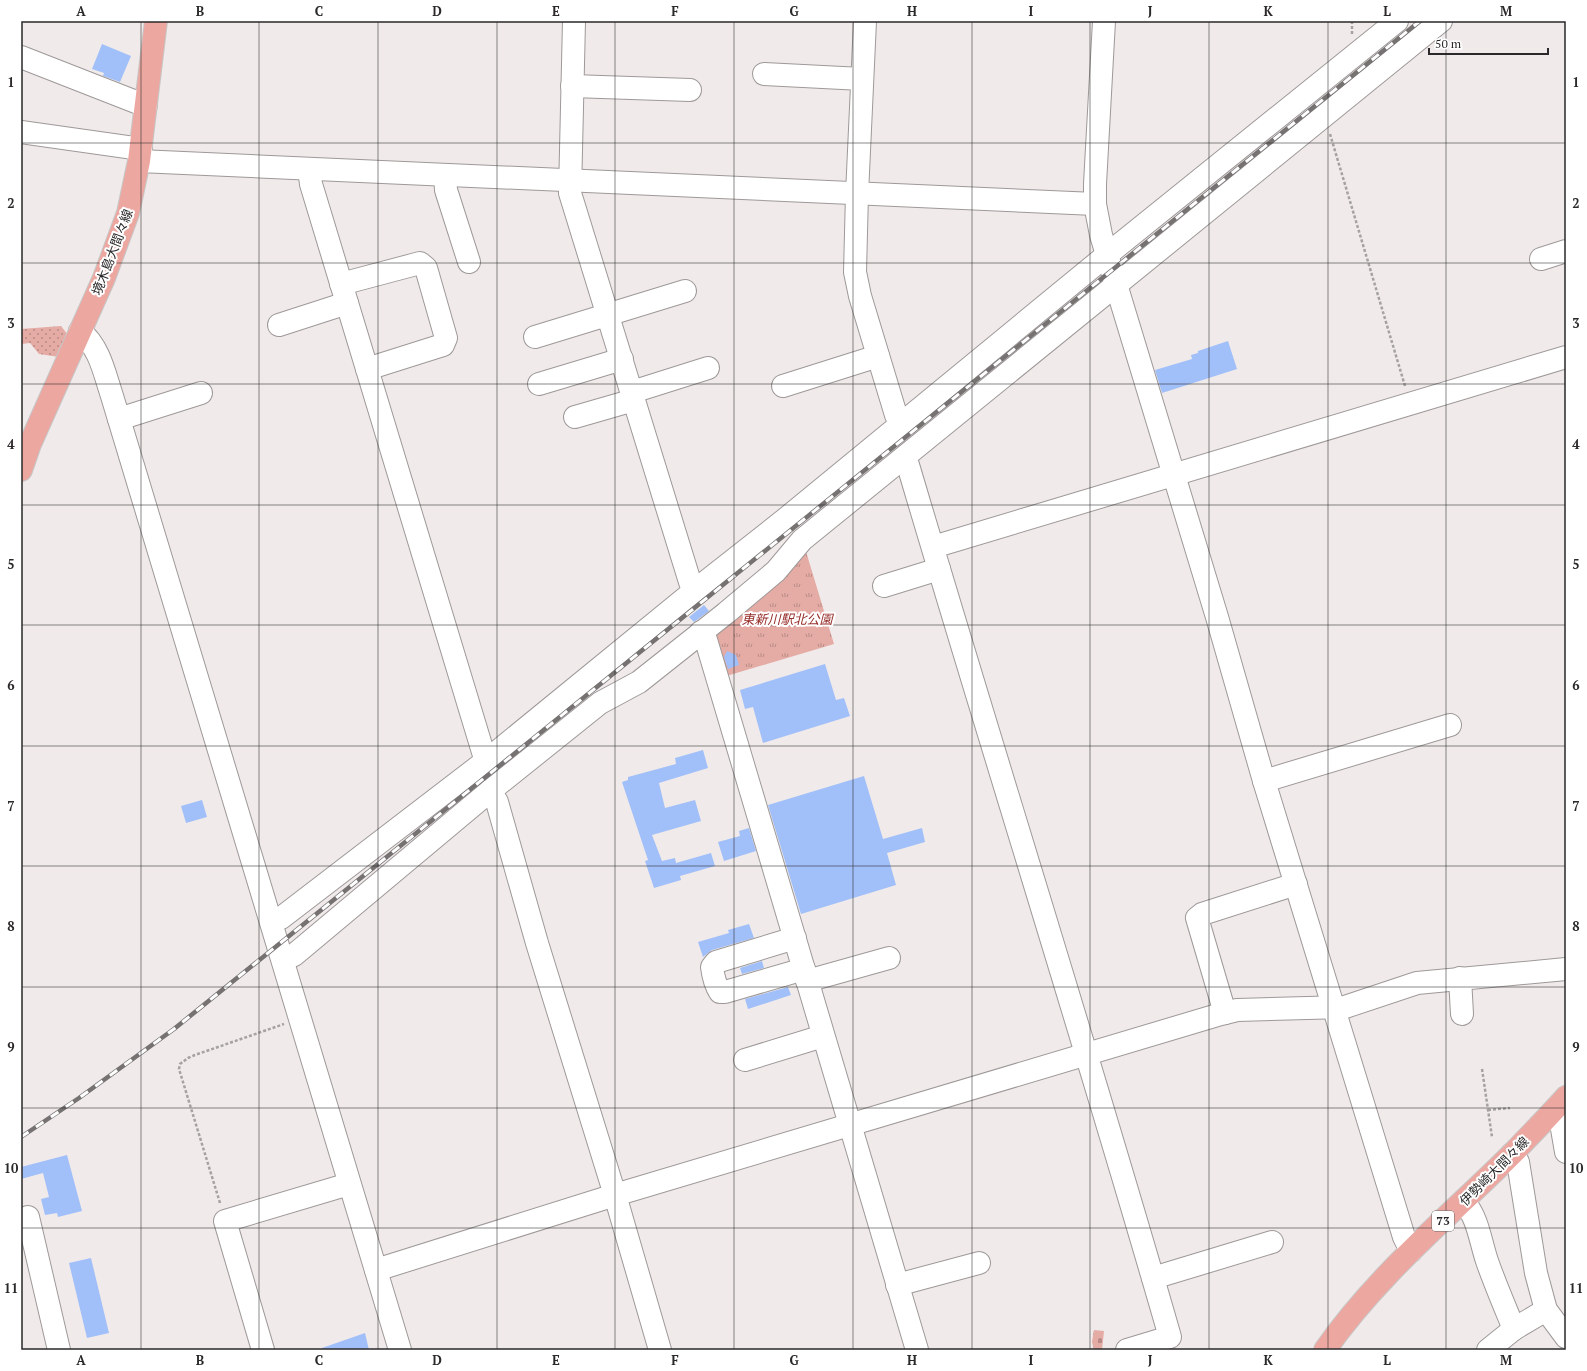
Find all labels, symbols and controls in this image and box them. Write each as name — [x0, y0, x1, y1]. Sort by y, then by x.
text: A — [76, 2, 86, 20]
text: B — [196, 2, 204, 20]
text: C — [315, 2, 323, 20]
text: D — [432, 2, 442, 20]
text: E — [552, 2, 560, 20]
text: F — [671, 2, 679, 20]
text: G — [789, 2, 799, 20]
text: H — [907, 2, 917, 20]
text: I — [1029, 2, 1034, 20]
text: J — [1148, 2, 1153, 20]
text: K — [1263, 2, 1273, 20]
text: L — [1383, 2, 1391, 20]
text: M — [1500, 2, 1512, 20]
scale bar — [1429, 30, 1548, 56]
text: 50 m — [1435, 36, 1462, 51]
text: 1 — [7, 73, 15, 91]
text: 1 — [1572, 73, 1580, 91]
text: 2 — [7, 194, 15, 212]
text: 2 — [1572, 194, 1580, 212]
street label: 境木島大間々線 — [87, 206, 137, 298]
text: 3 — [7, 314, 15, 332]
text: 3 — [1572, 314, 1580, 332]
text: 4 — [7, 435, 15, 453]
text: 4 — [1572, 435, 1580, 453]
text: 5 — [7, 555, 15, 573]
text: 5 — [1572, 555, 1580, 573]
park label: 東新川駅北公園 — [741, 610, 834, 628]
text: 6 — [7, 676, 15, 694]
text: 6 — [1572, 676, 1580, 694]
text: 7 — [7, 797, 15, 815]
text: 7 — [1572, 797, 1580, 815]
text: 8 — [7, 917, 15, 935]
text: 8 — [1572, 917, 1580, 935]
text: 9 — [7, 1038, 15, 1056]
text: 9 — [1572, 1038, 1580, 1056]
street label: 伊勢崎大間々線 — [1455, 1132, 1533, 1210]
text: 10 — [4, 1159, 19, 1177]
text: 10 — [1569, 1159, 1584, 1177]
road number: 73 — [1432, 1211, 1454, 1231]
text: 11 — [4, 1279, 18, 1297]
text: 11 — [1569, 1279, 1583, 1297]
text: A — [76, 1351, 86, 1369]
text: B — [196, 1351, 204, 1369]
text: C — [315, 1351, 323, 1369]
text: D — [432, 1351, 442, 1369]
text: E — [552, 1351, 560, 1369]
text: F — [671, 1351, 679, 1369]
text: G — [789, 1351, 799, 1369]
text: H — [907, 1351, 917, 1369]
text: I — [1029, 1351, 1034, 1369]
text: J — [1148, 1351, 1153, 1369]
text: K — [1263, 1351, 1273, 1369]
text: L — [1383, 1351, 1391, 1369]
text: M — [1500, 1351, 1512, 1369]

